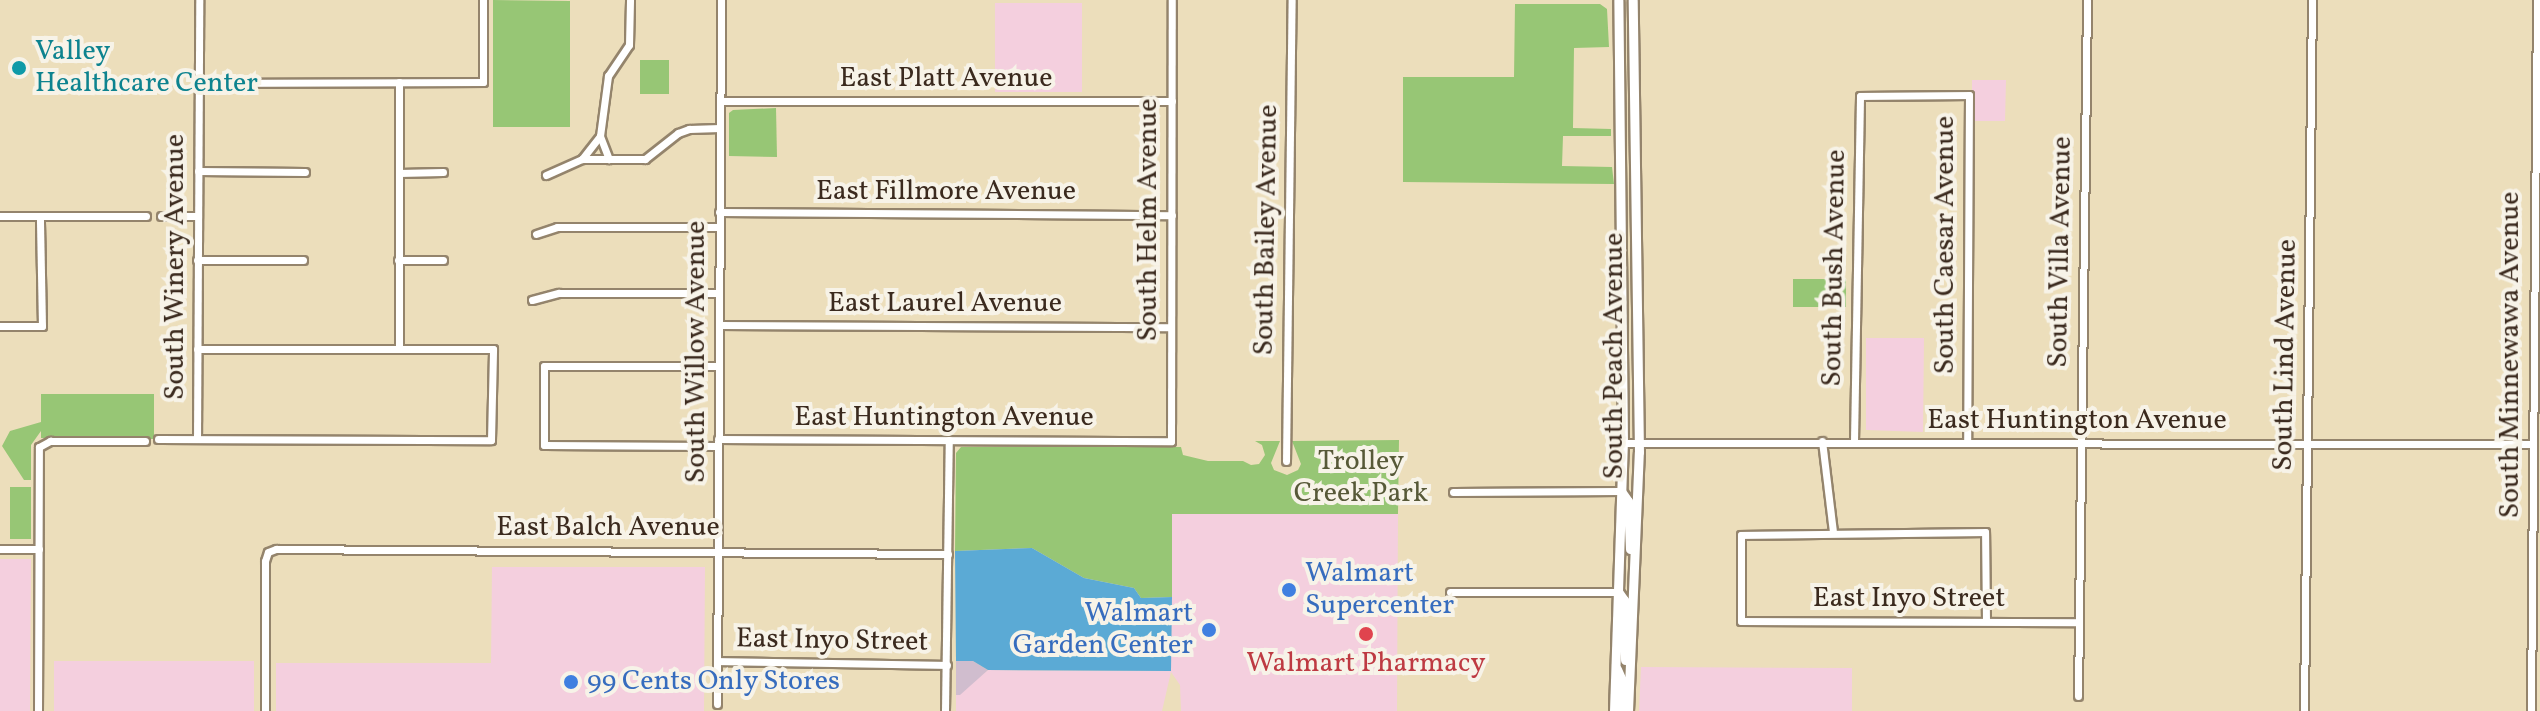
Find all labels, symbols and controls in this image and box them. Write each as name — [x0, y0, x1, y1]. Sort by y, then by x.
place label: Valley Healthcare Center — [35, 35, 258, 101]
marker: Valley Healthcare Center — [10, 59, 28, 77]
street label: East Platt Avenue — [840, 62, 1052, 96]
street label: South Helm Avenue — [1132, 99, 1166, 341]
street label: South Bailey Avenue — [1248, 104, 1286, 356]
street label: South Caesar Avenue — [1929, 116, 1963, 374]
street label: South Winery Avenue — [159, 133, 193, 401]
street label: South Villa Avenue — [2042, 136, 2080, 368]
street label: South Bush Avenue — [1816, 149, 1854, 387]
street label: East Fillmore Avenue — [816, 175, 1076, 209]
street label: South Minnewawa Avenue — [2494, 192, 2528, 518]
street label: South Willow Avenue — [680, 220, 714, 484]
street label: South Peach Avenue — [1598, 233, 1632, 479]
street label: South Lind Avenue — [2267, 239, 2305, 471]
street label: East Laurel Avenue — [828, 287, 1062, 321]
street label: East Huntington Avenue — [794, 401, 1094, 435]
street label: East Huntington Avenue — [1927, 404, 2227, 438]
park label: Trolley Creek Park — [1294, 445, 1428, 511]
street label: East Balch Avenue — [496, 511, 720, 545]
place label: Walmart Supercenter — [1305, 557, 1454, 623]
marker: Walmart Supercenter — [1280, 581, 1298, 599]
street label: East Inyo Street — [1813, 582, 2005, 616]
place label: Walmart Garden Center — [1013, 597, 1193, 663]
marker: Walmart Garden Center — [1200, 621, 1218, 639]
street label: East Inyo Street — [735, 623, 929, 659]
marker: Walmart Pharmacy — [1357, 625, 1375, 643]
place label: Walmart Pharmacy — [1246, 647, 1486, 681]
place label: 99 Cents Only Stores — [587, 665, 841, 699]
marker: 99 Cents Only Stores — [562, 673, 580, 691]

